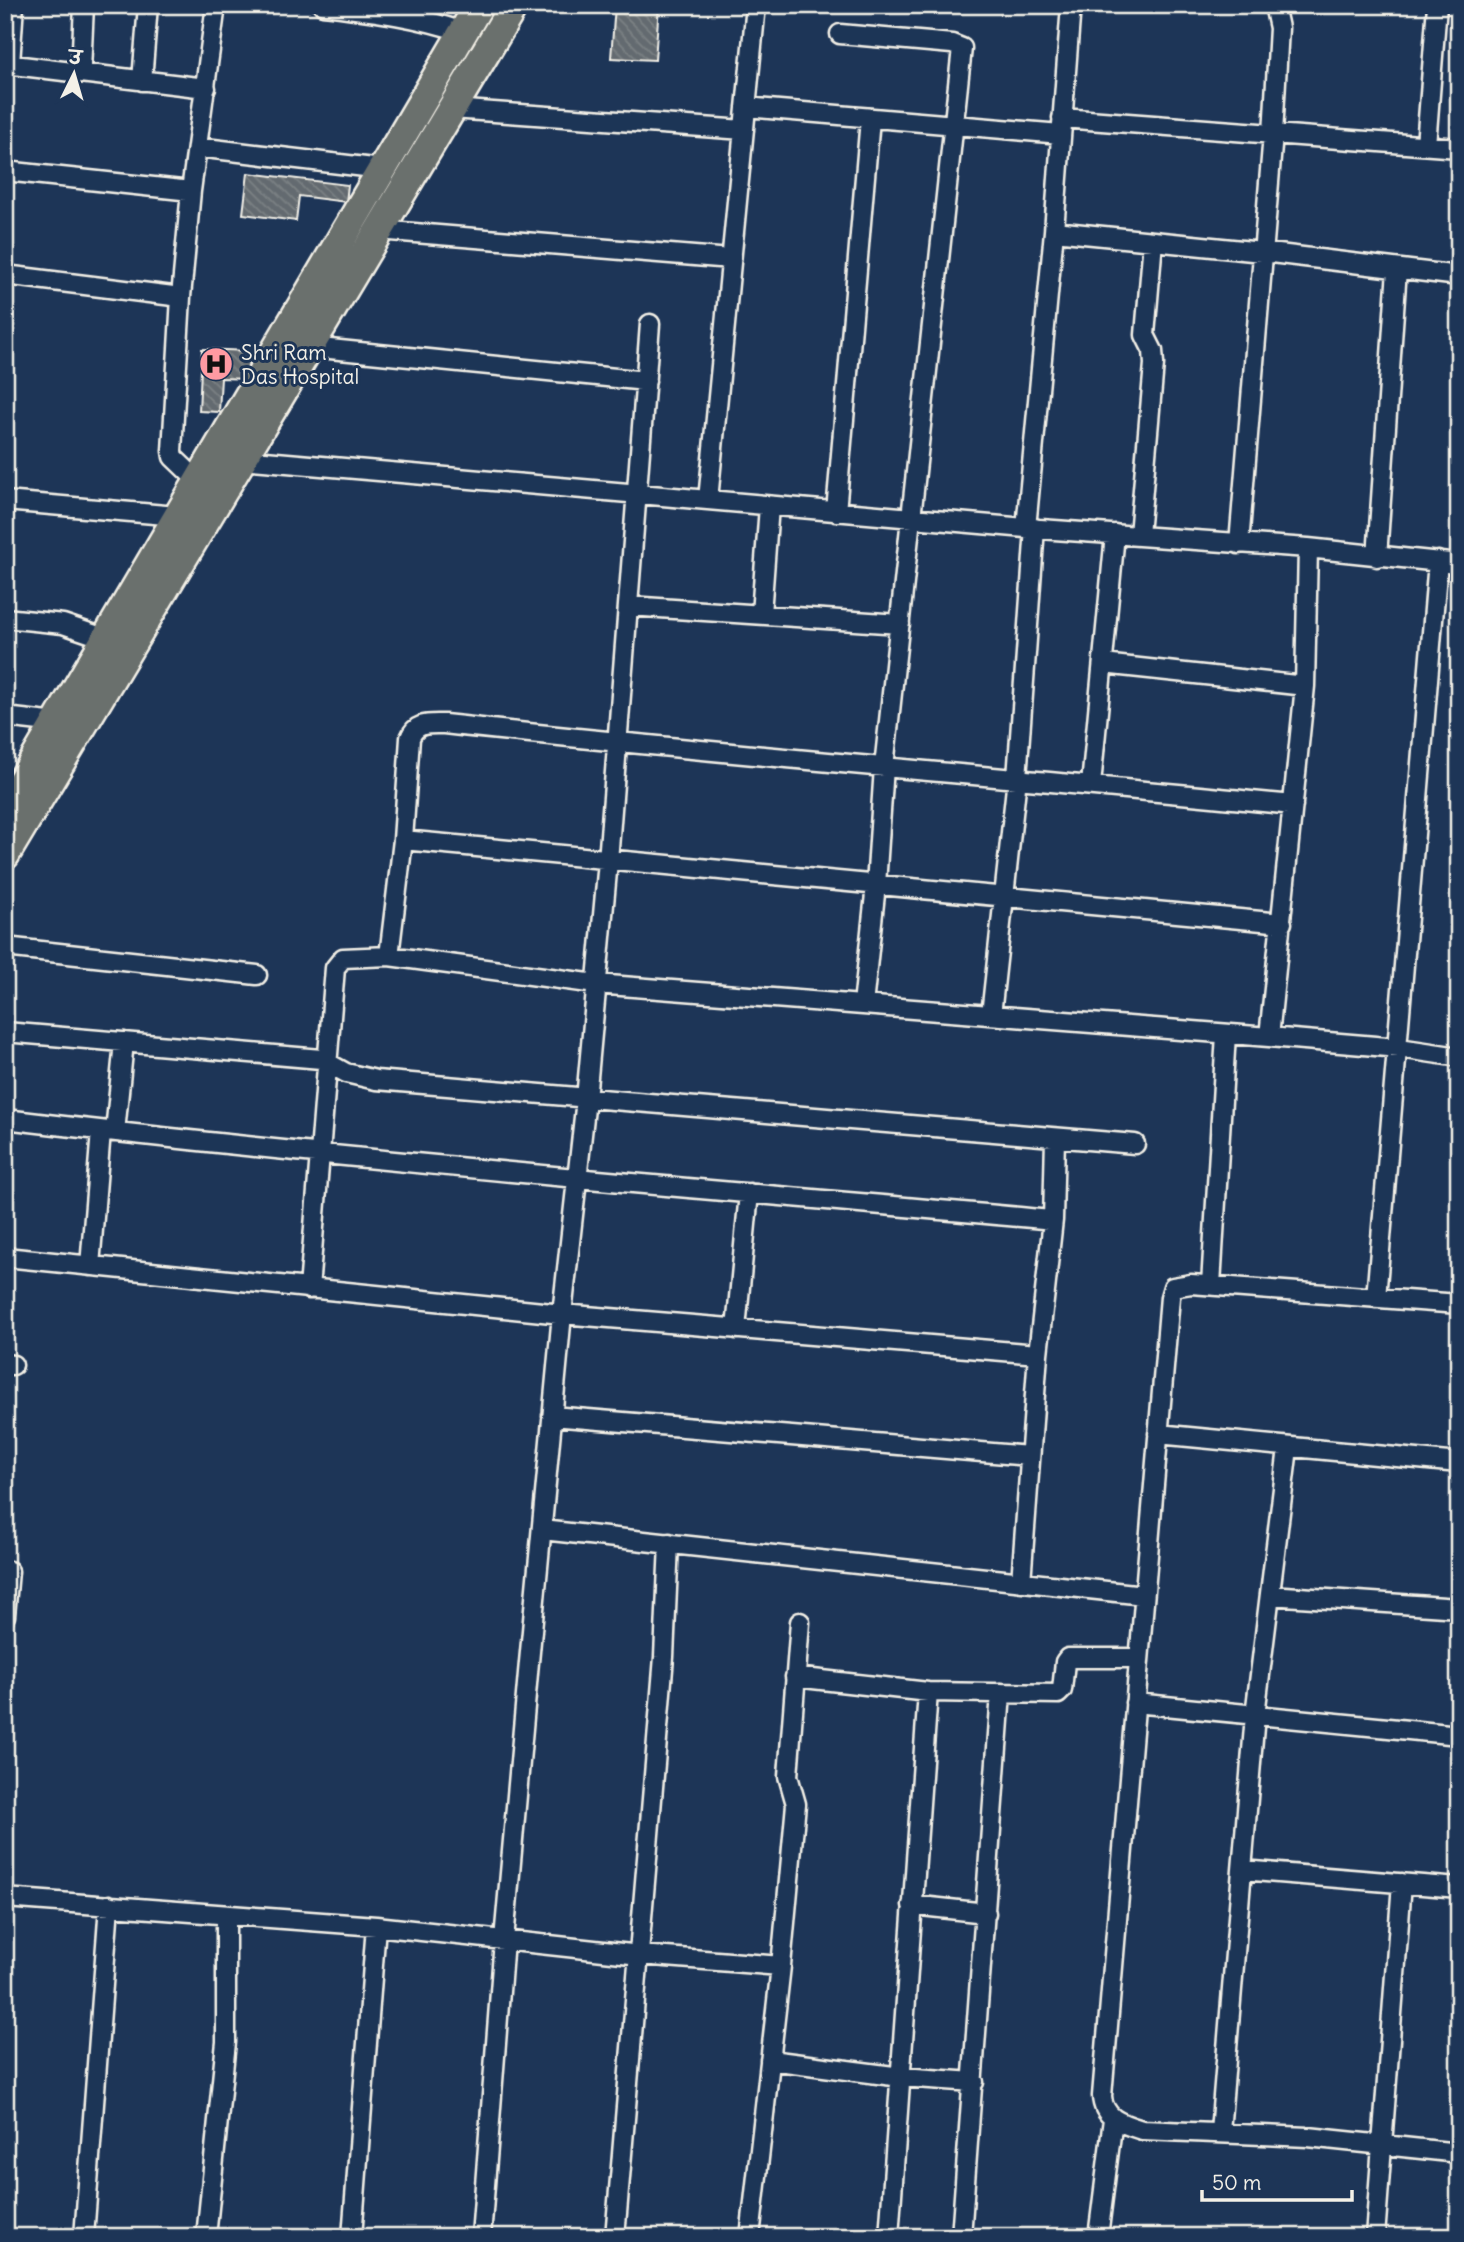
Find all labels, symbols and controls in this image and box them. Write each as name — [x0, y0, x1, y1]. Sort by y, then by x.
north arrow — [38, 38, 108, 108]
text: उ — [66, 44, 85, 70]
place label: Shri Ram Das Hospital — [241, 339, 359, 390]
hospital icon: Shri Ram Das Hospital — [197, 345, 235, 383]
scale bar — [1202, 2158, 1352, 2202]
text: 50 m — [1212, 2169, 1261, 2196]

